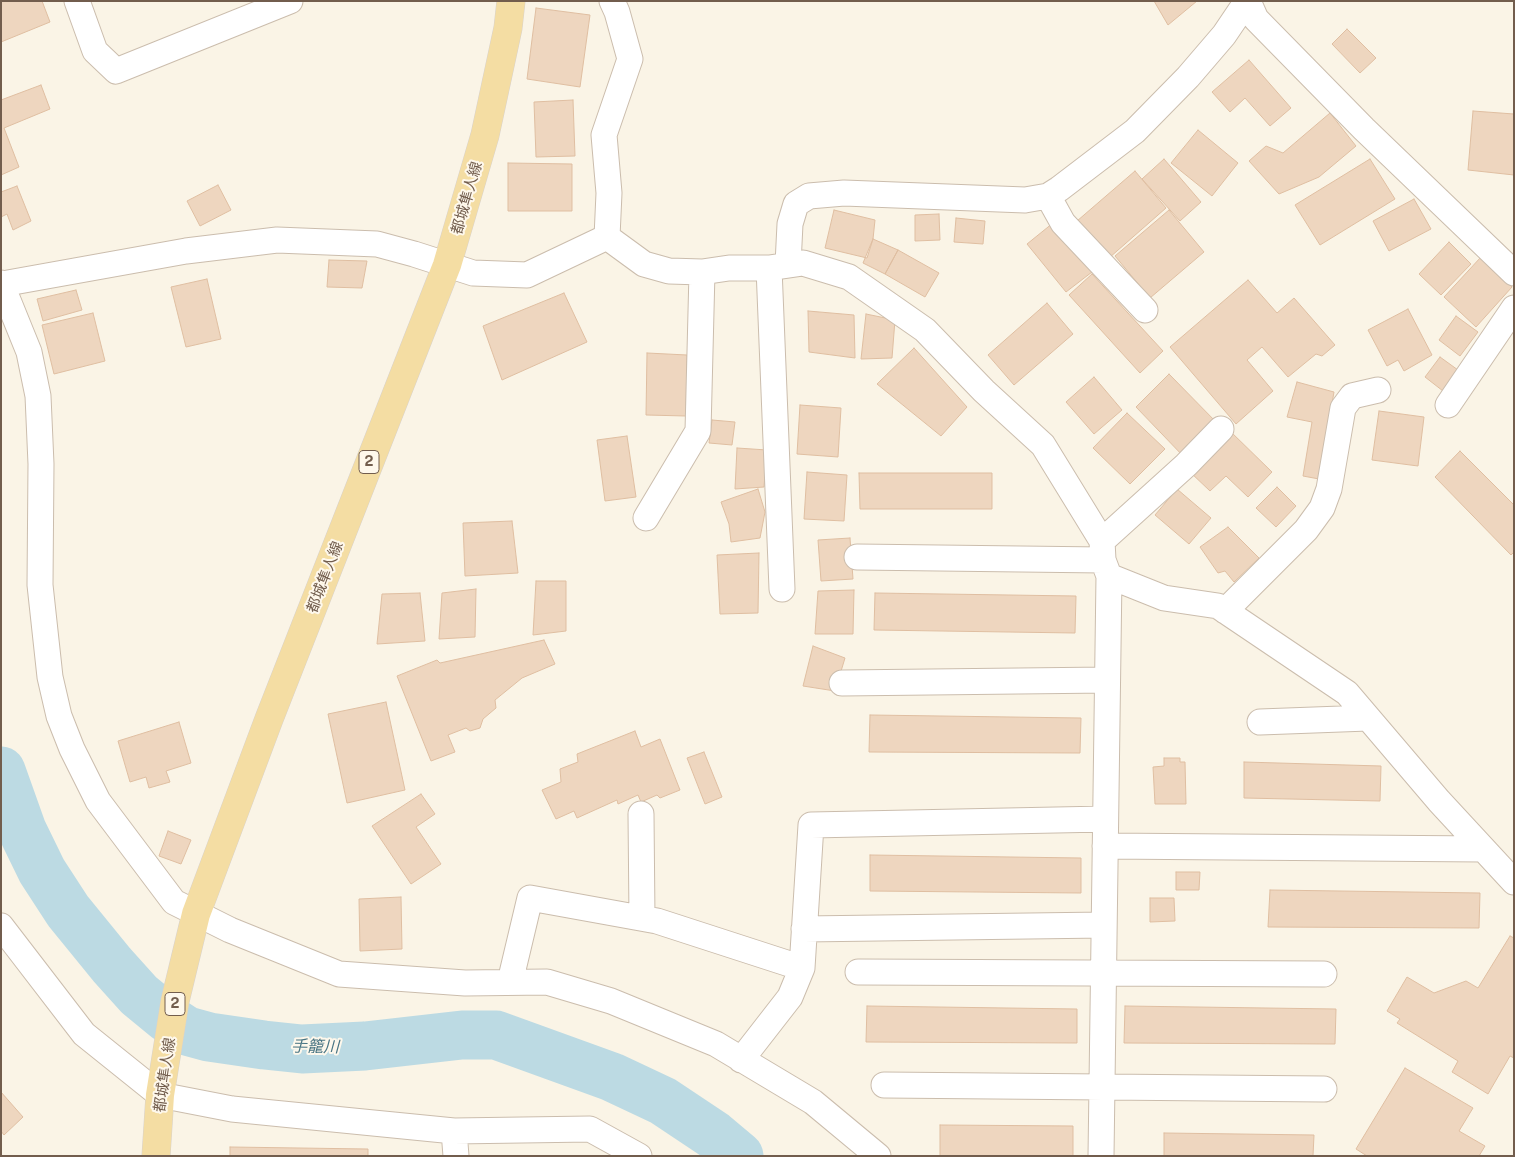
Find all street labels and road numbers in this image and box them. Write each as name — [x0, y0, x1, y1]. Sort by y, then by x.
street label: 都城隼人線 — [448, 159, 486, 237]
road number: 2 — [359, 451, 379, 474]
street label: 都城隼人線 — [303, 539, 347, 615]
road number: 2 — [165, 992, 185, 1016]
street label: 都城隼人線 — [151, 1037, 179, 1113]

